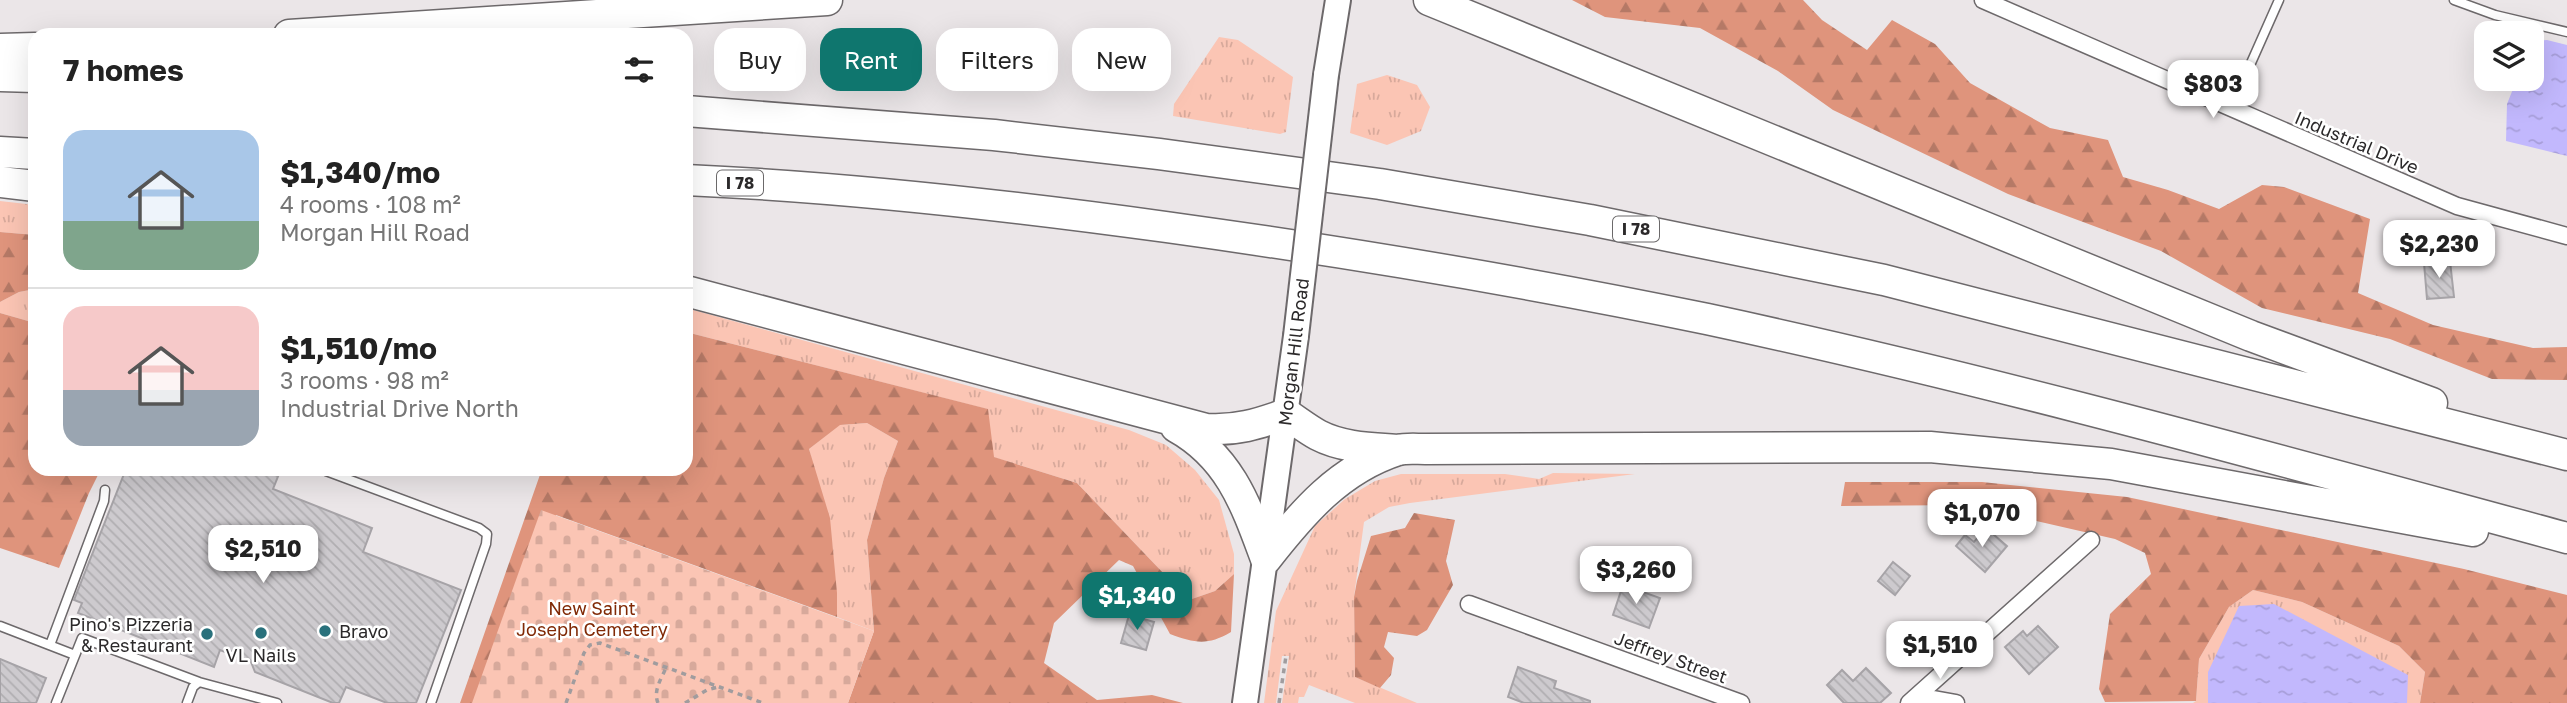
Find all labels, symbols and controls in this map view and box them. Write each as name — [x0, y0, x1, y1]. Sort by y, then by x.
map controls — [2474, 21, 2544, 91]
button: layers — [2474, 21, 2544, 91]
chip: Buy — [714, 28, 806, 91]
chip: Rent — [820, 28, 922, 91]
chip: Filters — [936, 28, 1058, 91]
chip: New — [1072, 28, 1171, 91]
icon: filters — [620, 51, 658, 89]
text: 7 homes — [63, 52, 184, 88]
pin: $803 — [2172, 60, 2254, 120]
text: $803 — [2183, 69, 2243, 97]
street label: Industrial Drive — [2292, 106, 2422, 178]
text: $1,340/mo — [280, 154, 440, 190]
icon: home — [119, 158, 203, 242]
road number: I 78 — [717, 170, 763, 196]
text: 4 rooms · 108 m² — [280, 190, 461, 218]
road number: I 78 — [1613, 216, 1659, 242]
text: Morgan Hill Road — [280, 218, 470, 246]
pin: $2,230 — [2382, 220, 2496, 280]
text: $2,230 — [2399, 229, 2479, 257]
street label: Morgan Hill Road — [1273, 277, 1313, 427]
text: $1,510/mo — [280, 330, 437, 366]
icon: home — [119, 334, 203, 418]
text: 3 rooms · 98 m² — [280, 366, 449, 394]
text: Industrial Drive North — [280, 394, 519, 422]
pin: $1,070 — [1925, 490, 2039, 549]
text: $1,070 — [1943, 498, 2021, 526]
pin: $2,510 — [206, 526, 320, 585]
text: $2,510 — [224, 534, 302, 562]
pin: $3,260 — [1579, 546, 1693, 606]
text: $3,260 — [1596, 555, 1676, 583]
pin: $1,340 — [1080, 572, 1194, 632]
text: $1,340 — [1098, 581, 1176, 609]
park label: New Saint Joseph Cemetery — [516, 597, 668, 640]
place label: Pino's Pizzeria & Restaurant — [69, 613, 193, 656]
place label: Bravo — [339, 620, 388, 642]
pin: $1,510 — [1883, 622, 1997, 681]
marker: Bravo — [317, 623, 333, 639]
marker: VL Nails — [253, 625, 269, 641]
marker: Pino's Pizzeria & Restaurant — [199, 626, 215, 642]
street label: Jeffrey Street — [1612, 626, 1730, 688]
text: $1,510 — [1902, 630, 1978, 658]
place label: VL Nails — [226, 644, 296, 666]

